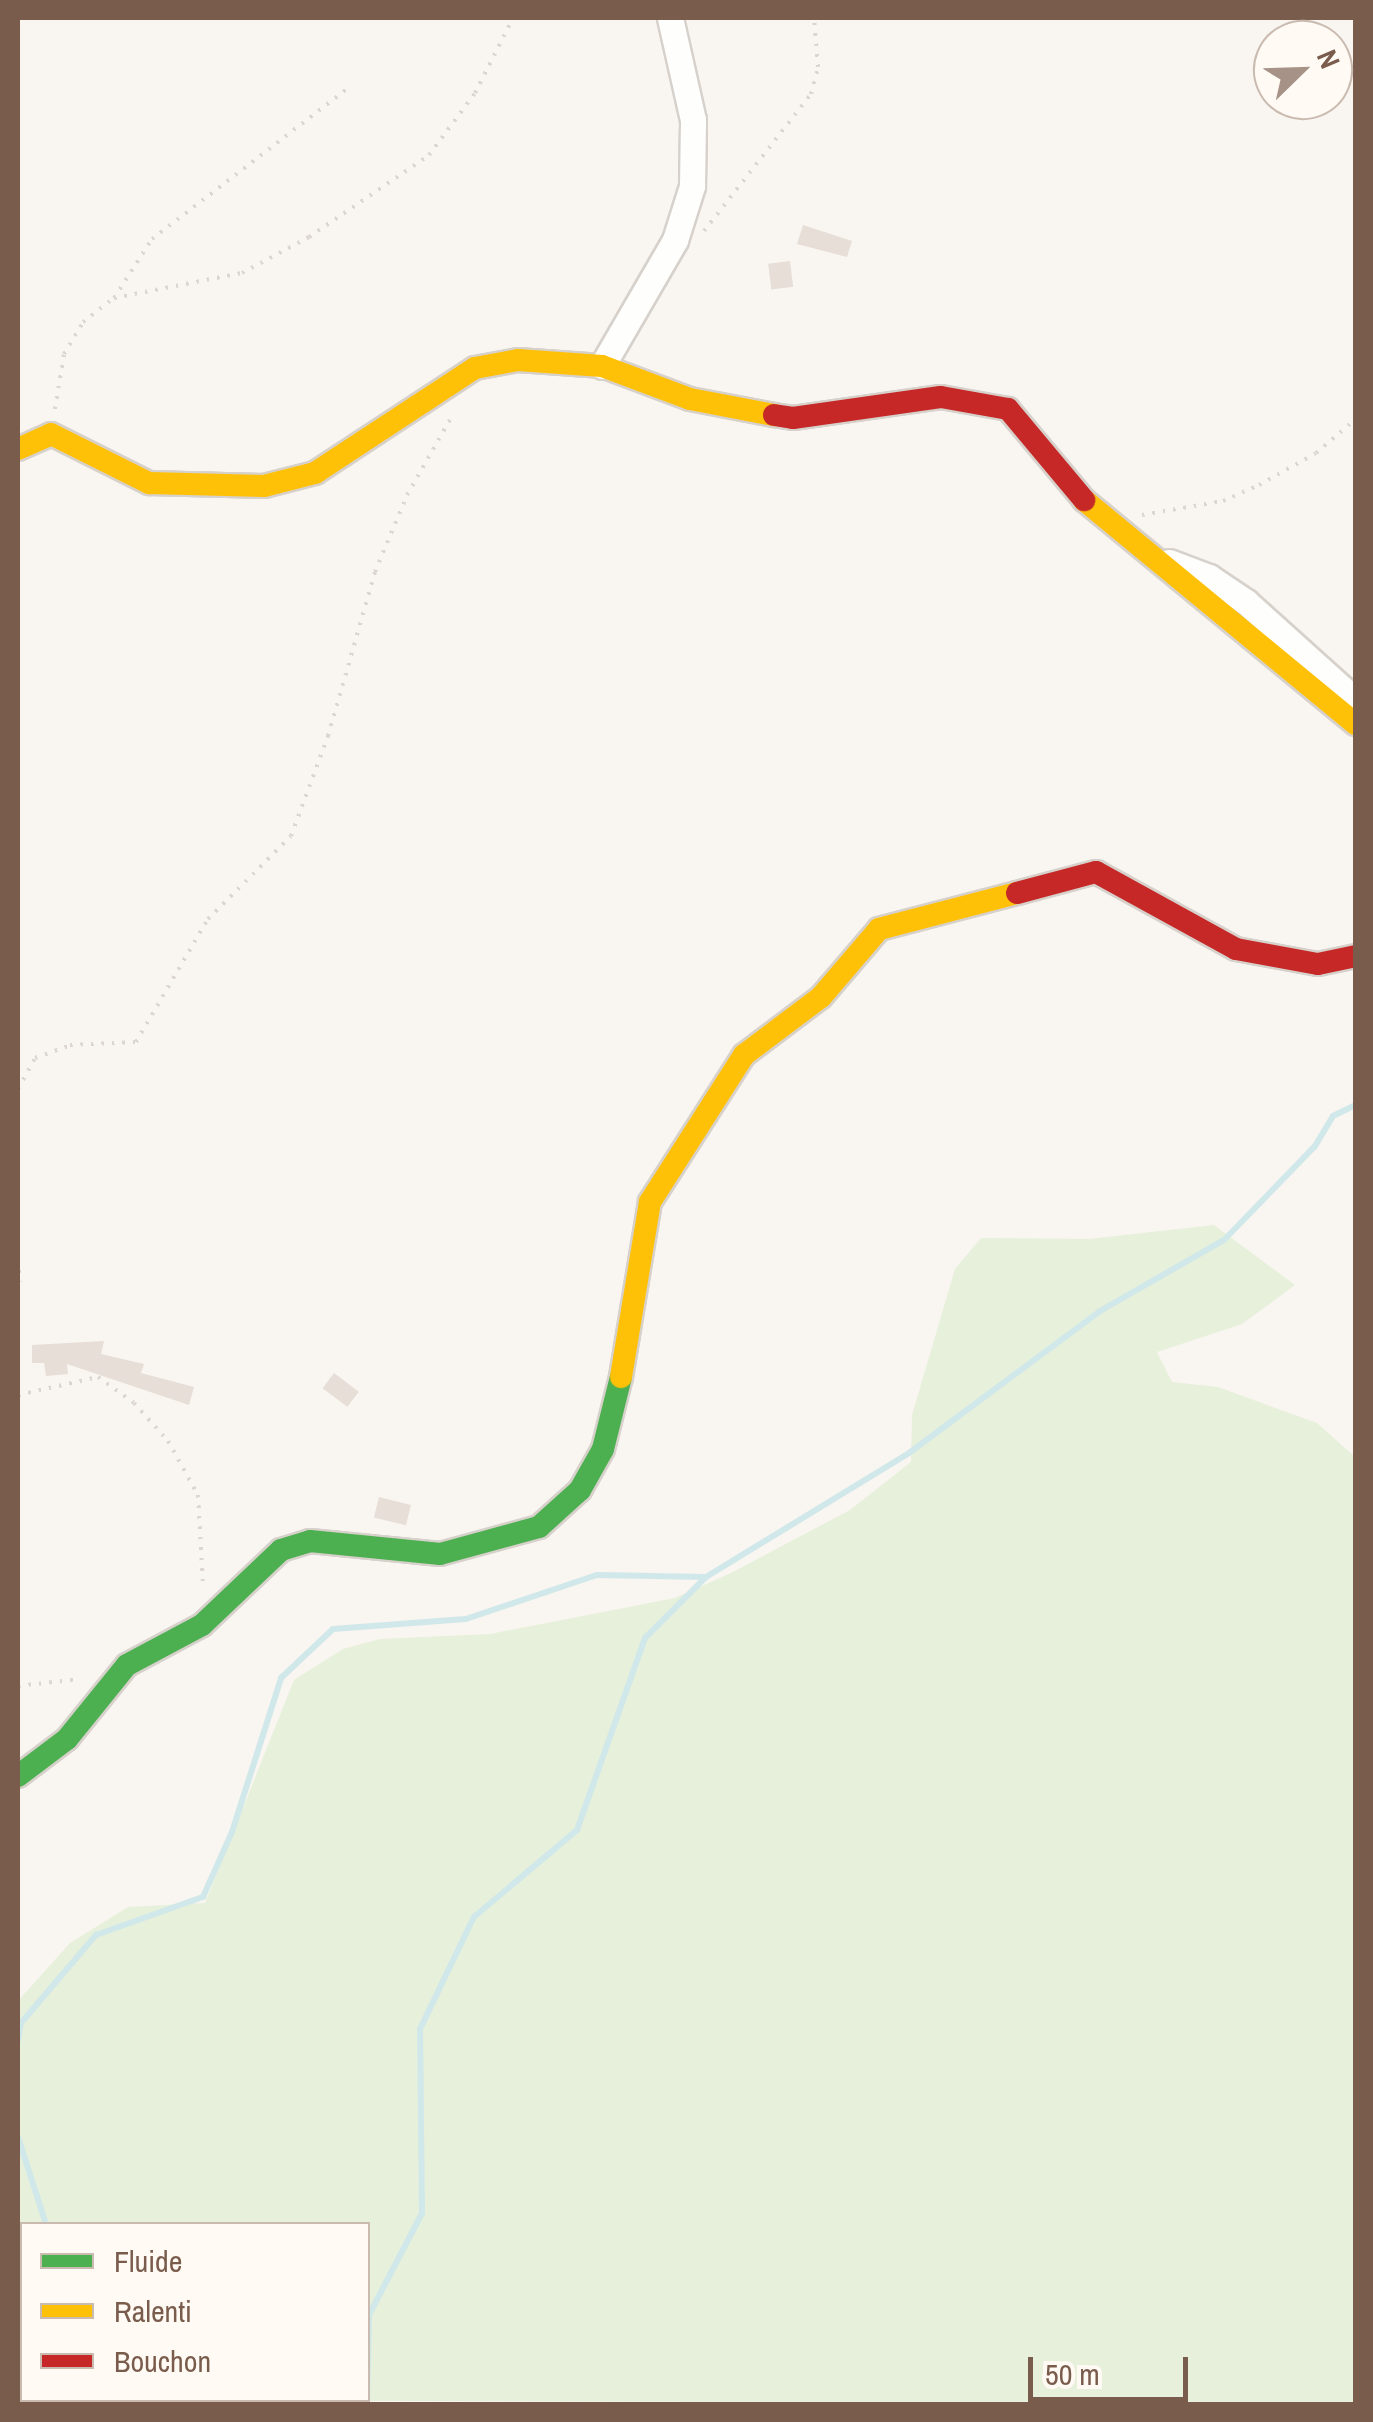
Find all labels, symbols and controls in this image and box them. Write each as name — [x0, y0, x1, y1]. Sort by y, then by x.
north arrow — [1253, 20, 1353, 120]
text: N — [1308, 44, 1349, 74]
legend — [20, 2222, 370, 2402]
text: Fluide — [114, 2241, 182, 2281]
text: Ralenti — [114, 2291, 192, 2331]
scale bar — [1033, 2337, 1193, 2399]
text: Bouchon — [114, 2341, 211, 2381]
text: 50 m — [1045, 2354, 1100, 2394]

